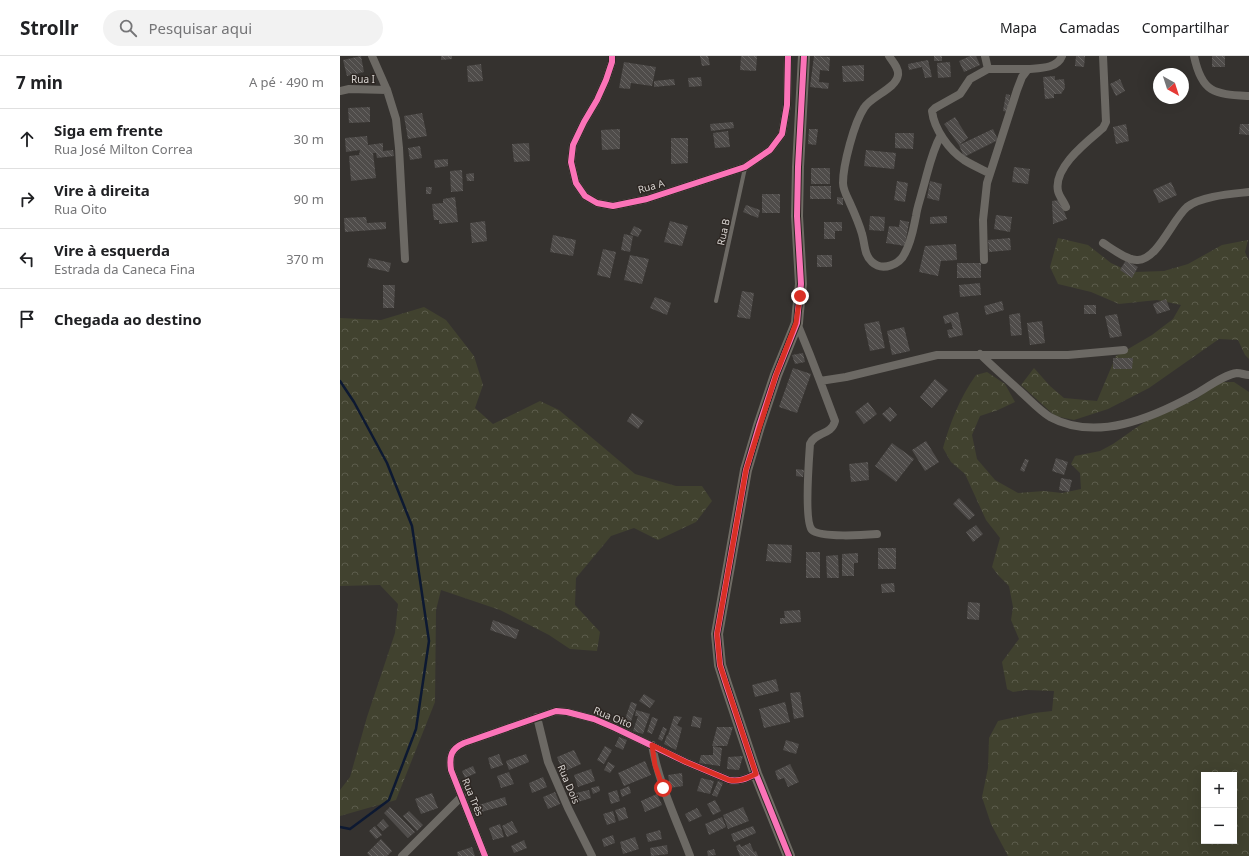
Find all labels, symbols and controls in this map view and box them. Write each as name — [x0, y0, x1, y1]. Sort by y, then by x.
search box — [103, 10, 383, 46]
text: Strollr — [20, 15, 79, 41]
icon: search — [117, 17, 139, 39]
text: Pesquisar aqui — [149, 18, 252, 38]
text: Mapa — [1000, 18, 1037, 37]
text: Camadas — [1059, 18, 1120, 37]
text: Compartilhar — [1142, 18, 1229, 37]
north arrow — [1153, 68, 1189, 104]
text: 7 min — [16, 71, 63, 94]
street label: Rua I — [351, 72, 375, 86]
text: A pé · 490 m — [249, 73, 324, 91]
text: Siga em frente — [54, 120, 163, 140]
icon: ahead — [16, 128, 38, 150]
text: 30 m — [294, 130, 324, 148]
text: Rua José Milton Correa — [54, 140, 193, 158]
street label: Rua A — [636, 175, 666, 196]
text: Vire à direita — [54, 180, 150, 200]
icon: right — [16, 188, 38, 210]
text: 90 m — [294, 190, 324, 208]
text: Rua Oito — [54, 200, 107, 218]
street label: Rua B — [713, 217, 733, 247]
text: Vire à esquerda — [54, 240, 170, 260]
icon: left — [16, 248, 38, 270]
text: 370 m — [286, 250, 324, 268]
text: Estrada da Caneca Fina — [54, 260, 195, 278]
route end — [791, 287, 809, 305]
icon: arrive — [16, 308, 38, 330]
text: Chegada ao destino — [54, 309, 202, 329]
street label: Rua Oito — [592, 703, 634, 731]
street label: Rua Dois — [554, 762, 584, 806]
map controls — [1201, 772, 1237, 844]
button: + — [1201, 772, 1237, 808]
street label: Rua Três — [459, 776, 487, 818]
route start — [654, 779, 672, 797]
button: − — [1201, 808, 1237, 844]

